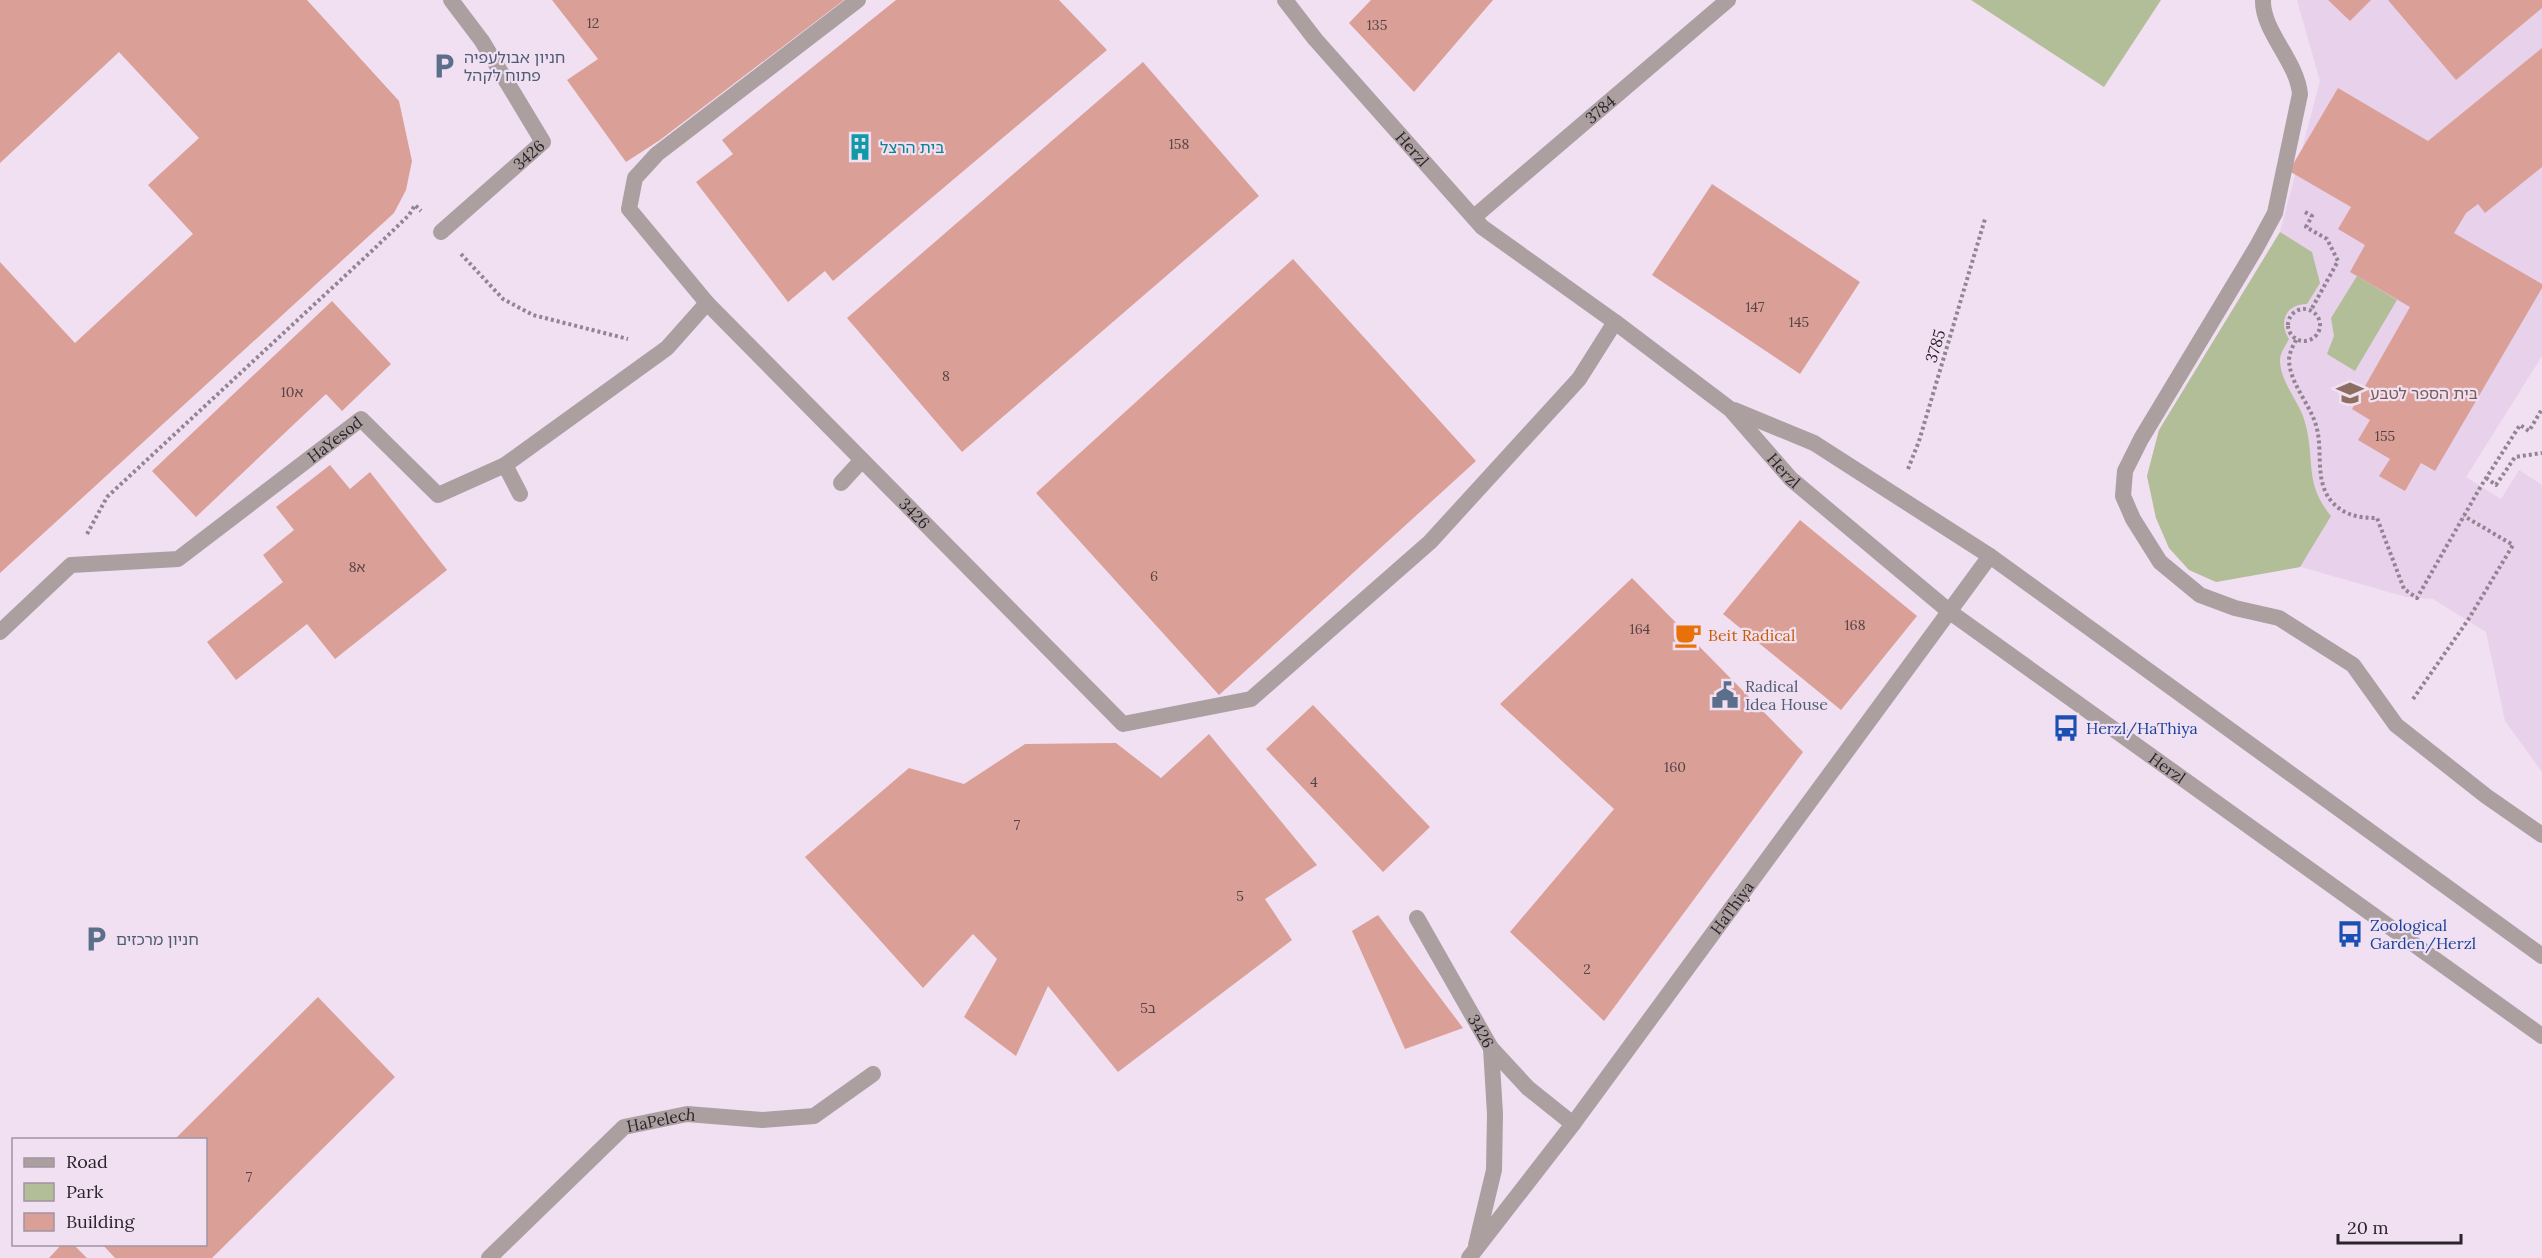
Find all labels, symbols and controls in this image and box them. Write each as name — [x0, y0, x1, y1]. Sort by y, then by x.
house number: 12 — [587, 14, 599, 32]
house number: 135 — [1367, 16, 1387, 34]
place label: חניון אבולעפיה פתוח לקהל — [464, 47, 565, 85]
parking icon: חניון אבולעפיה פתוח לקהל — [429, 51, 459, 81]
street label: 3784 — [1581, 90, 1620, 128]
street label: Herzl — [1392, 127, 1433, 170]
building icon: בית הרצל — [845, 132, 875, 162]
street label: 3426 — [509, 135, 549, 174]
house number: 158 — [1169, 135, 1189, 153]
place label: בית הרצל — [880, 137, 944, 157]
house number: 147 — [1745, 298, 1765, 316]
house number: 145 — [1789, 313, 1809, 331]
street label: 3785 — [1921, 327, 1949, 365]
house number: 8 — [942, 367, 950, 385]
school or university icon: בית הספר לטבע — [2335, 378, 2365, 408]
house number: 10א — [281, 383, 303, 401]
place label: בית הספר לטבע — [2370, 383, 2478, 403]
street label: HaYesod — [303, 412, 366, 467]
house number: 155 — [2375, 427, 2395, 445]
street label: Herzl — [1763, 449, 1804, 492]
street label: 3426 — [895, 494, 934, 533]
house number: 8א — [349, 558, 366, 576]
house number: 6 — [1150, 567, 1158, 585]
house number: 168 — [1844, 616, 1866, 634]
house number: 164 — [1630, 620, 1651, 638]
cafe icon: Beit Radical — [1673, 620, 1703, 650]
place label: Beit Radical — [1708, 625, 1795, 645]
place label: Radical Idea House — [1745, 676, 1828, 714]
public building icon: Radical Idea House — [1710, 680, 1740, 710]
bus stop icon: Herzl/HaThiya — [2051, 713, 2081, 743]
place label: Herzl/HaThiya — [2086, 718, 2198, 739]
street label: Herzl — [2145, 748, 2190, 788]
house number: 160 — [1664, 758, 1686, 776]
house number: 4 — [1310, 773, 1318, 791]
house number: 7 — [1014, 816, 1021, 834]
street label: HaThiya — [1706, 877, 1758, 938]
house number: 5 — [1236, 887, 1244, 905]
place label: Zoological Garden/Herzl — [2370, 915, 2476, 954]
bus stop icon: Zoological Garden/Herzl — [2335, 919, 2365, 949]
parking icon: חניון מרכזים — [81, 924, 111, 954]
place label: חניון מרכזים — [116, 929, 199, 949]
house number: 2 — [1583, 960, 1591, 978]
house number: 5ב — [1140, 999, 1156, 1017]
street label: 3426 — [1464, 1011, 1499, 1051]
street label: HaPelech — [625, 1104, 697, 1136]
legend — [12, 1138, 207, 1246]
text: Road — [66, 1150, 108, 1173]
house number: 7 — [246, 1168, 253, 1186]
text: Park — [66, 1180, 104, 1203]
scale bar — [2338, 1207, 2461, 1245]
text: Building — [66, 1210, 136, 1233]
text: 20 m — [2347, 1216, 2389, 1239]

